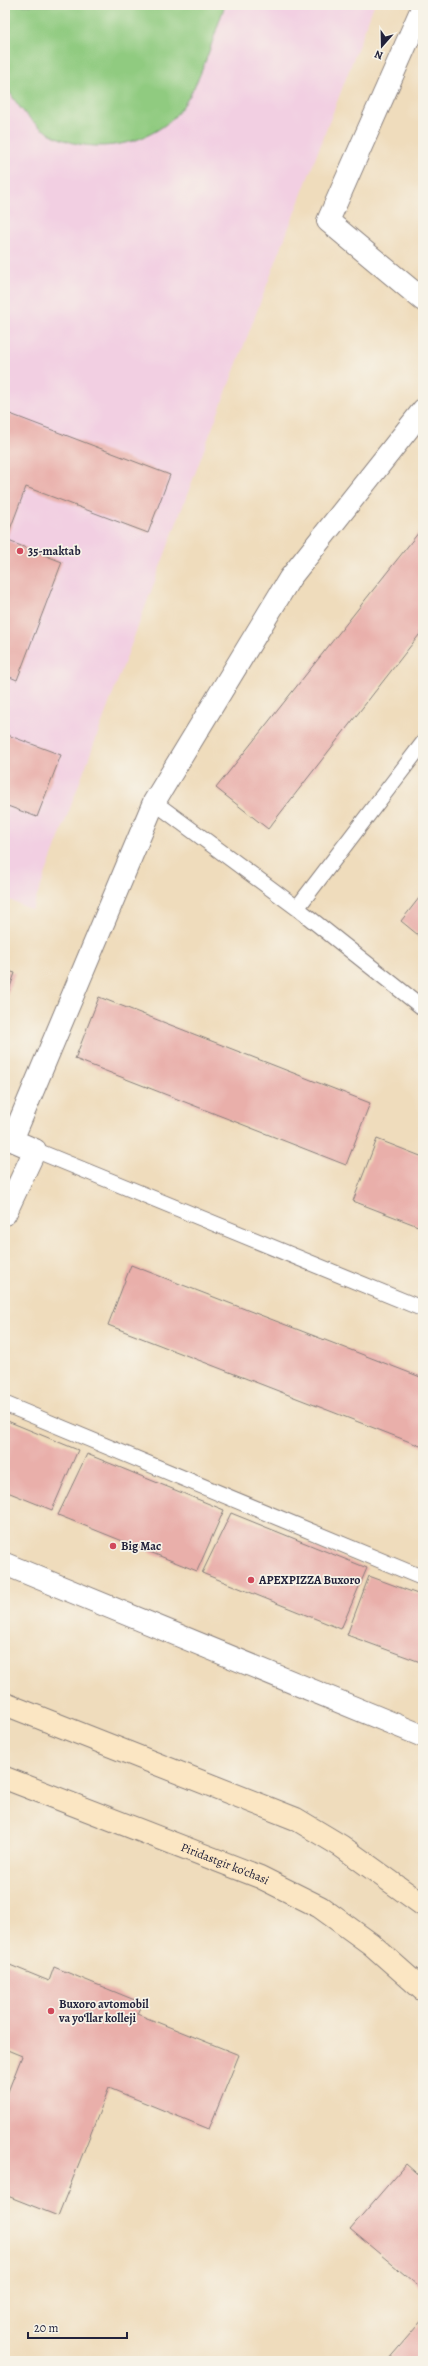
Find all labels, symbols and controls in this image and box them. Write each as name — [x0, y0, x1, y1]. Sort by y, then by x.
north arrow — [362, 26, 402, 66]
text: N — [372, 47, 385, 63]
place label: 35-maktab — [28, 543, 81, 559]
marker: 35-maktab — [15, 546, 25, 556]
place label: Big Mac — [121, 1538, 161, 1554]
marker: Big Mac — [108, 1541, 118, 1551]
place label: APEXPIZZA Buxoro — [258, 1572, 361, 1588]
marker: APEXPIZZA Buxoro — [246, 1575, 256, 1585]
street label: Piridastgir ko'chasi — [178, 1839, 272, 1888]
place label: Buxoro avtomobil va yo‘llar kolleji — [58, 1996, 149, 2026]
marker: Buxoro avtomobil va yo‘llar kolleji — [46, 2006, 56, 2016]
scale bar — [28, 2314, 127, 2340]
text: 20 m — [34, 2320, 58, 2336]

